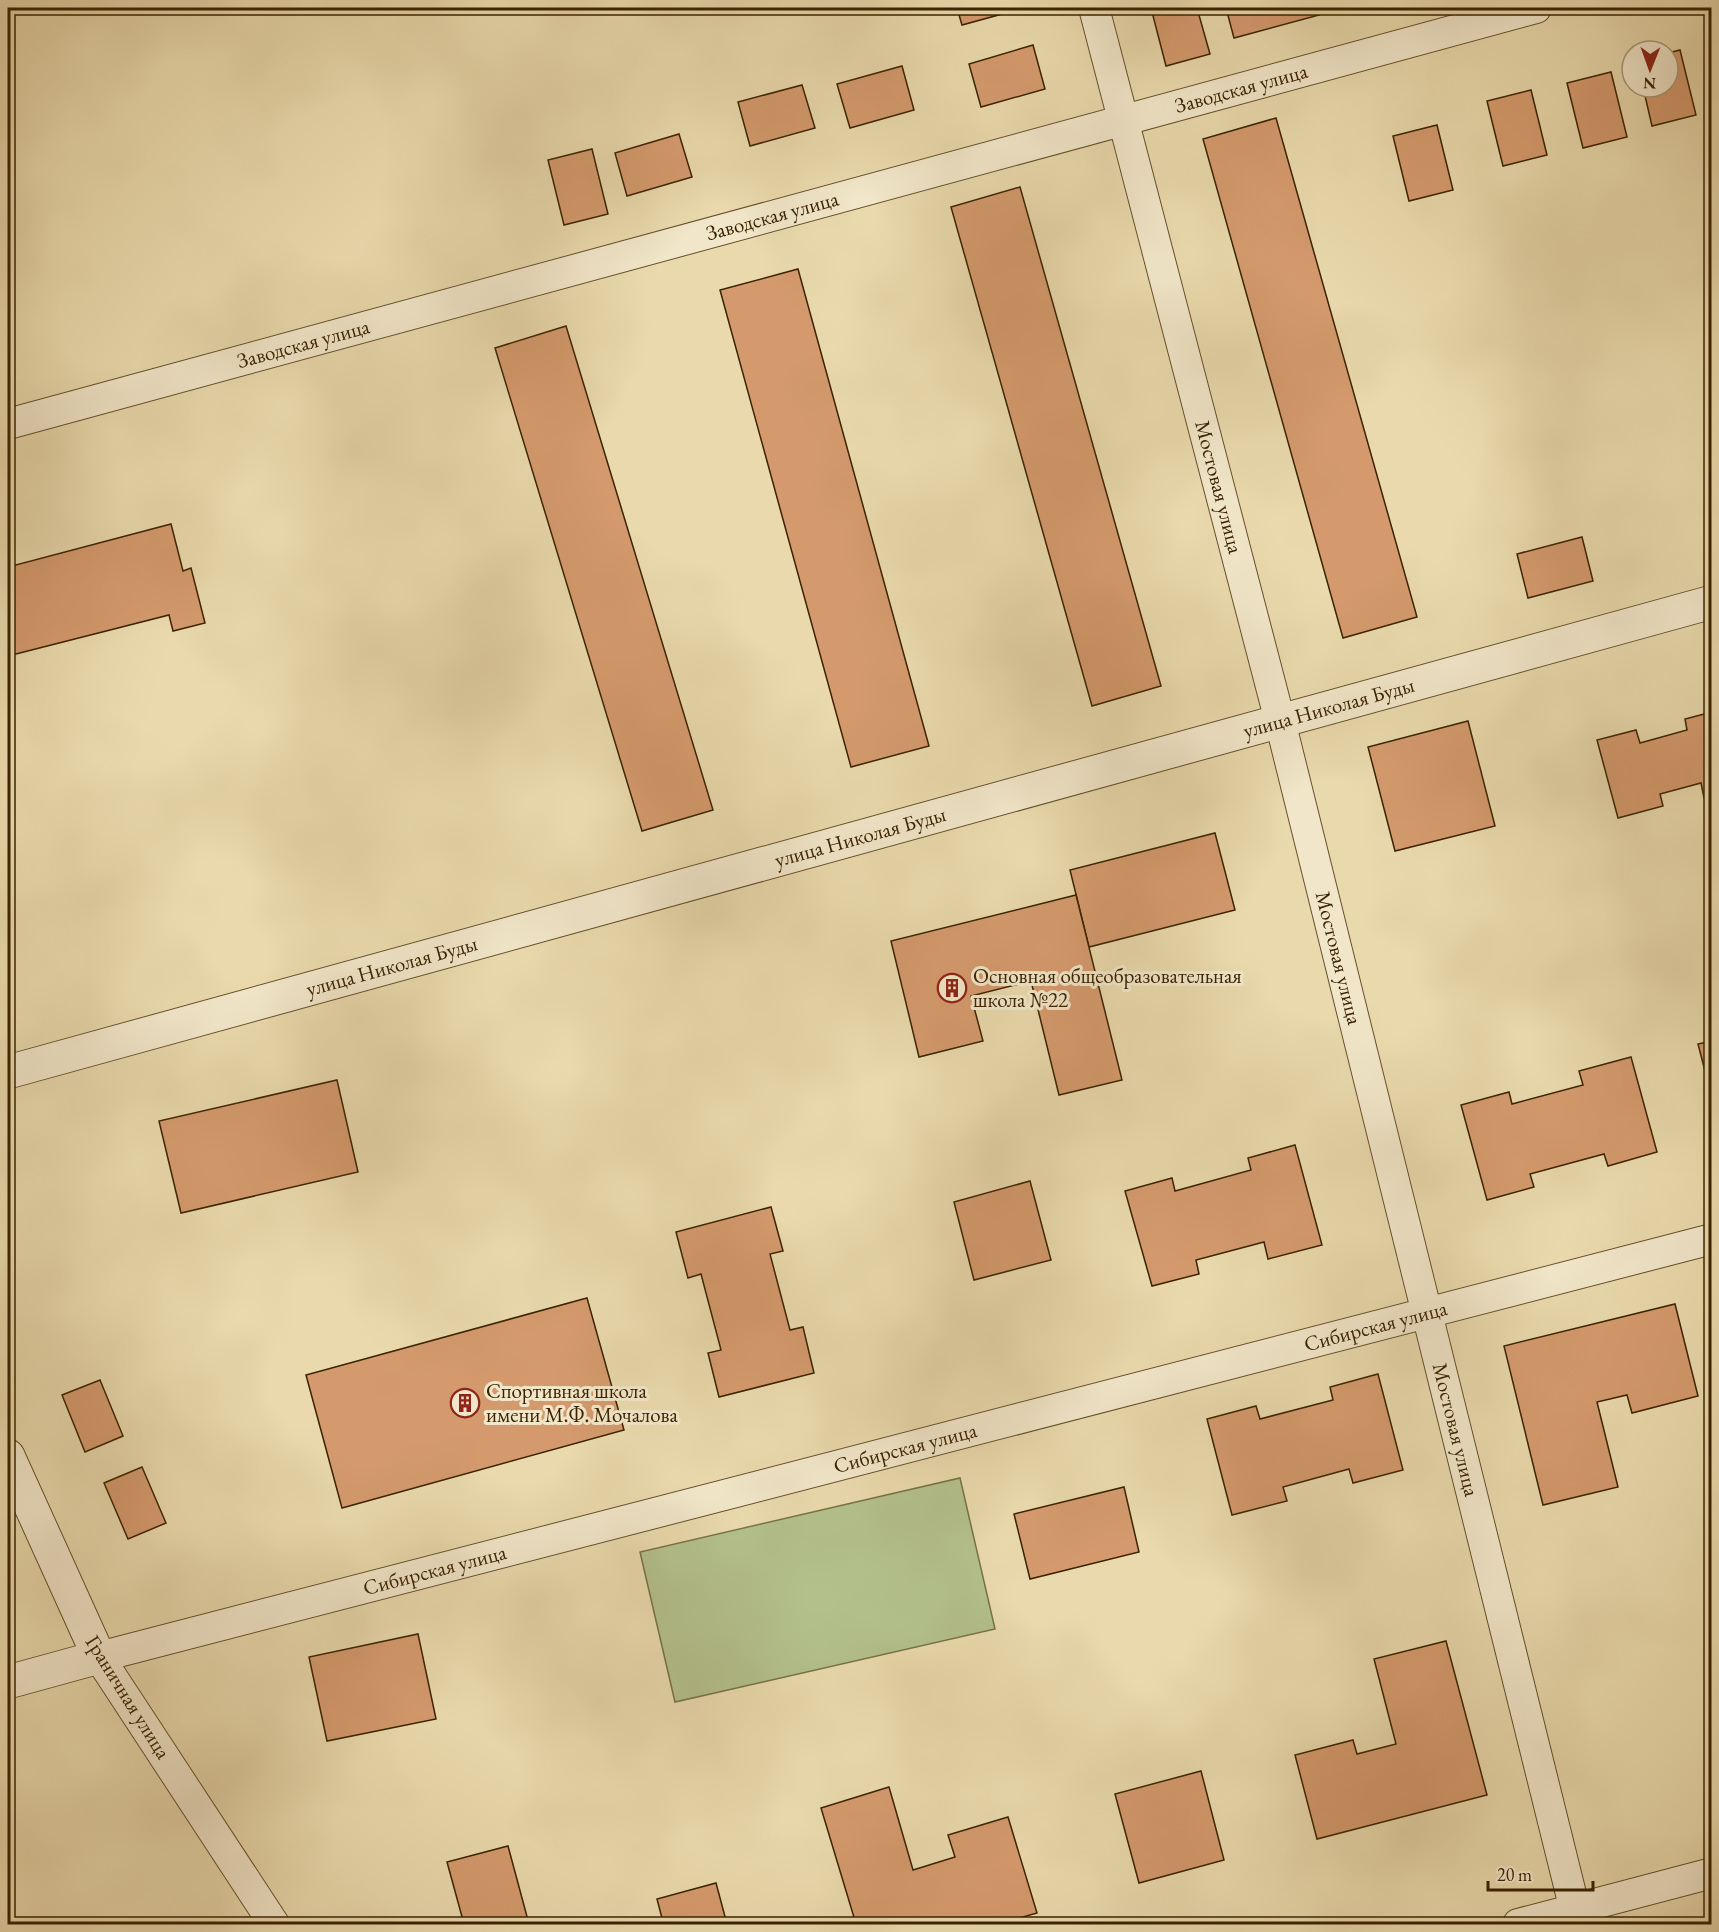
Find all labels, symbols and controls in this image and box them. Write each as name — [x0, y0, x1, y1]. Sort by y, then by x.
north arrow — [1620, 39, 1680, 99]
street label: Заводская улица — [1172, 57, 1311, 119]
text: N — [1643, 73, 1656, 94]
street label: Заводская улица — [703, 184, 842, 246]
street label: Заводская улица — [234, 312, 373, 374]
street label: Мостовая улица — [1189, 417, 1250, 557]
street label: улица Николая Буды — [1240, 671, 1417, 744]
street label: улица Николая Буды — [771, 800, 949, 873]
street label: Мостовая улица — [1310, 888, 1369, 1028]
street label: улица Николая Буды — [303, 929, 480, 1002]
place label: Основная общеобразовательная школа №22 — [973, 962, 1242, 1013]
building icon: Основная общеобразовательная школа №22 — [936, 972, 968, 1004]
street label: Сибирская улица — [1301, 1294, 1451, 1357]
street label: Мостовая улица — [1427, 1360, 1486, 1500]
place label: Спортивная школа имени М.Ф. Мочалова — [486, 1377, 679, 1428]
building icon: Спортивная школа имени М.Ф. Мочалова — [449, 1387, 481, 1419]
street label: Сибирская улица — [830, 1416, 980, 1479]
street label: Сибирская улица — [360, 1538, 510, 1601]
street label: Граничная улица — [80, 1630, 178, 1764]
scale bar — [1488, 1854, 1593, 1892]
text: 20 m — [1497, 1863, 1532, 1886]

